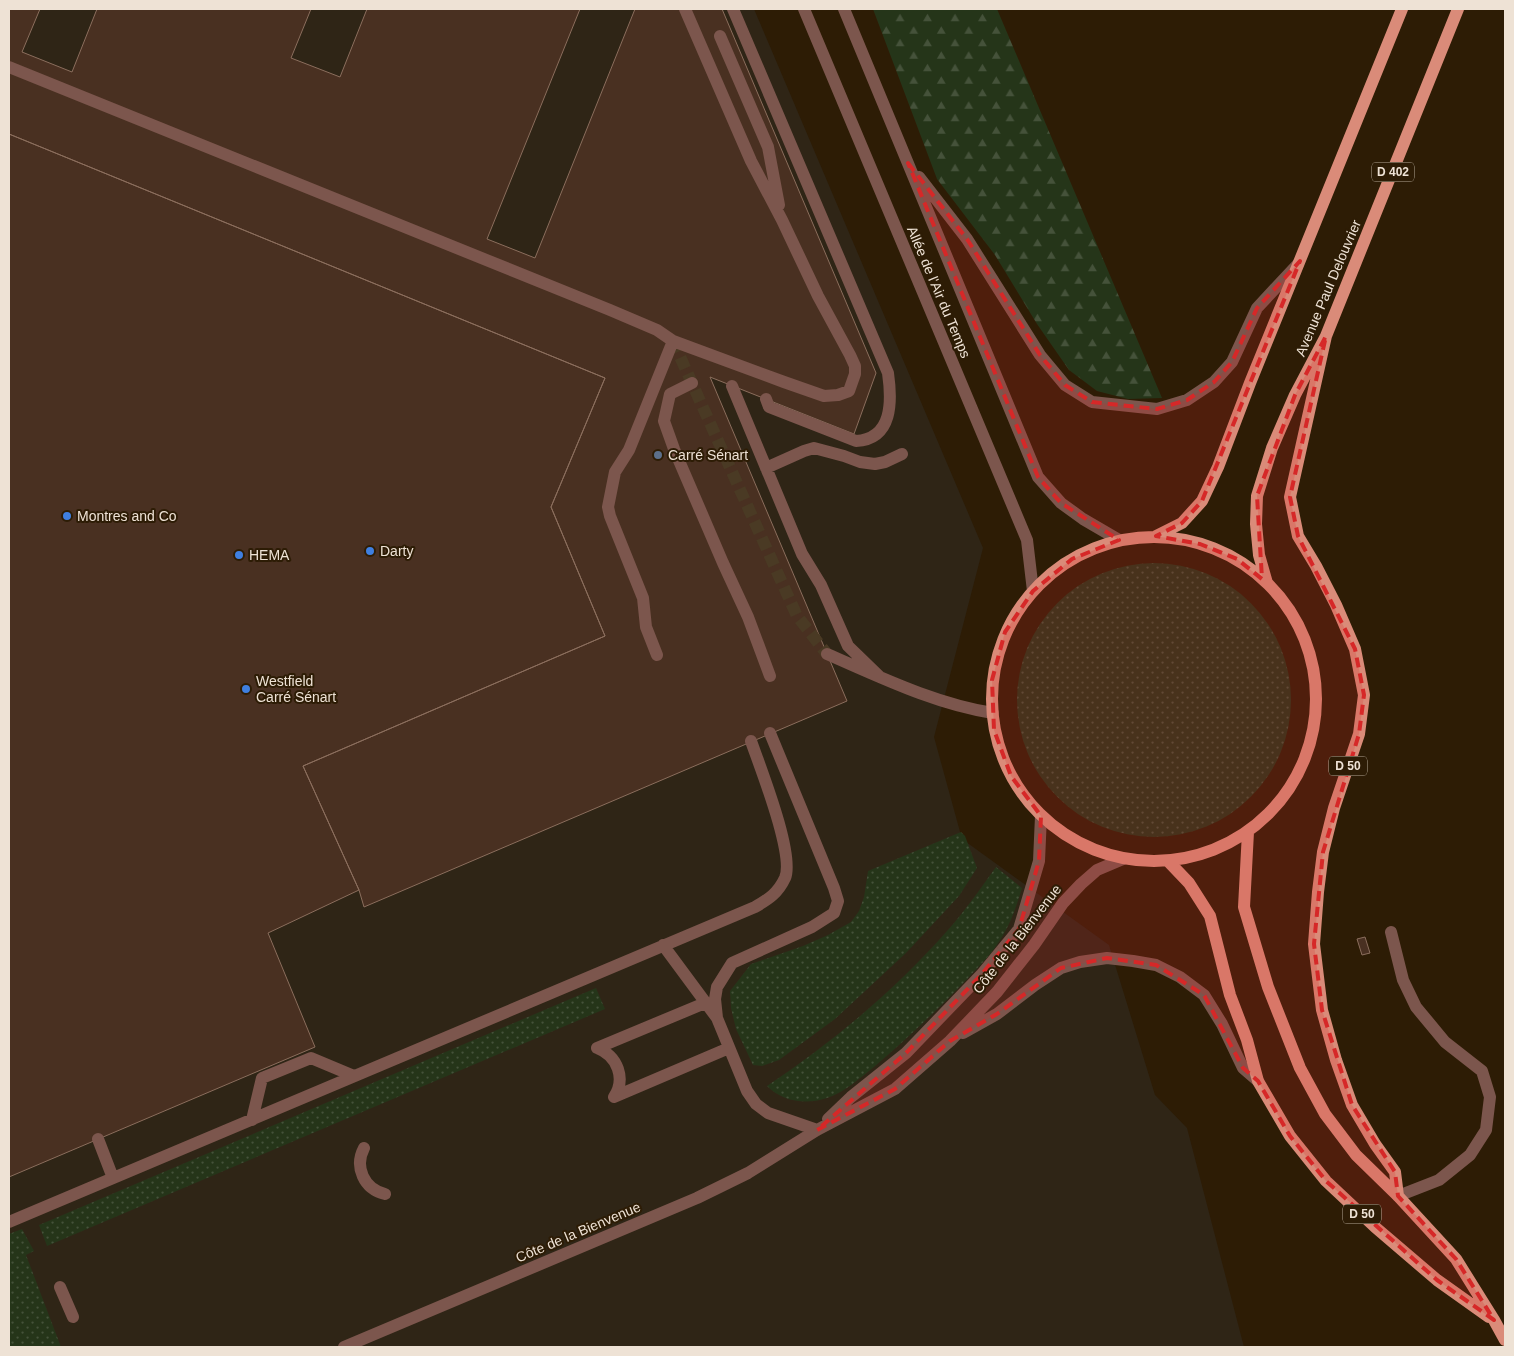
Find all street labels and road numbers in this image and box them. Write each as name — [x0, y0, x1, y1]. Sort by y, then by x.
road number: D 402 — [1372, 162, 1414, 182]
street label: Avenue Paul Delouvrier — [1292, 217, 1364, 359]
street label: Allée de l'Air du Temps — [904, 224, 974, 360]
road number: D 50 — [1329, 756, 1367, 776]
street label: Côte de la Bienvenue — [969, 881, 1065, 997]
street label: Côte de la Bienvenue — [513, 1198, 643, 1266]
road number: D 50 — [1343, 1204, 1381, 1224]

